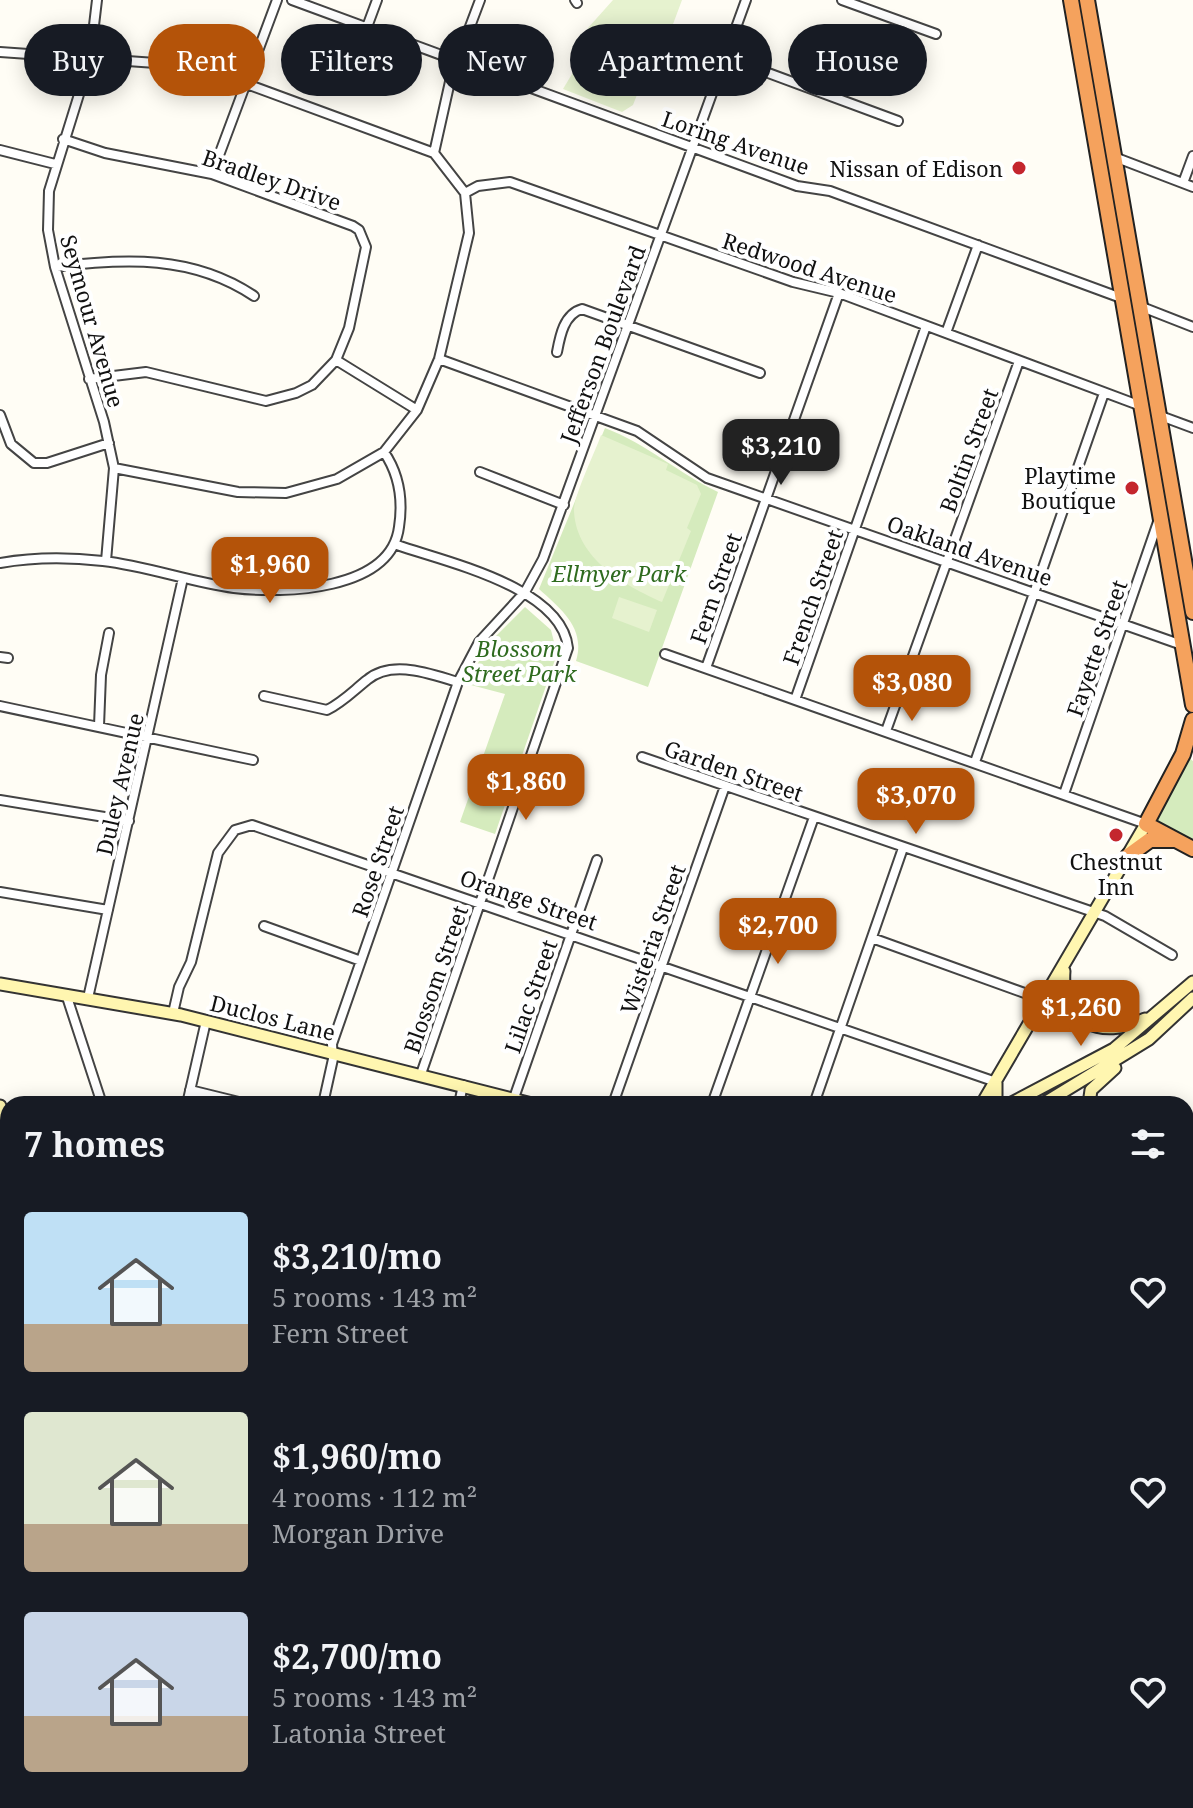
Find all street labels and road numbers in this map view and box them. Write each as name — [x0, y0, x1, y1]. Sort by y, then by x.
street label: Loring Avenue — [658, 103, 814, 181]
street label: Bradley Drive — [199, 141, 345, 217]
street label: Redwood Avenue — [719, 225, 901, 309]
street label: Seymour Avenue — [54, 231, 132, 411]
street label: Jefferson Boulevard — [552, 240, 652, 448]
street label: Boltin Street — [932, 384, 1004, 516]
street label: Oakland Avenue — [883, 508, 1057, 592]
street label: French Street — [775, 525, 849, 669]
street label: Fern Street — [682, 528, 748, 647]
street label: Fayette Street — [1059, 575, 1133, 720]
street label: Duley Avenue — [88, 710, 150, 858]
street label: Garden Street — [661, 732, 808, 808]
street label: Rose Street — [344, 801, 410, 921]
street label: Wisteria Street — [612, 860, 692, 1018]
street label: Orange Street — [456, 861, 602, 937]
street label: Blossom Street — [396, 901, 474, 1057]
street label: Lilac Street — [497, 935, 563, 1057]
street label: Duclos Lane — [207, 987, 339, 1047]

